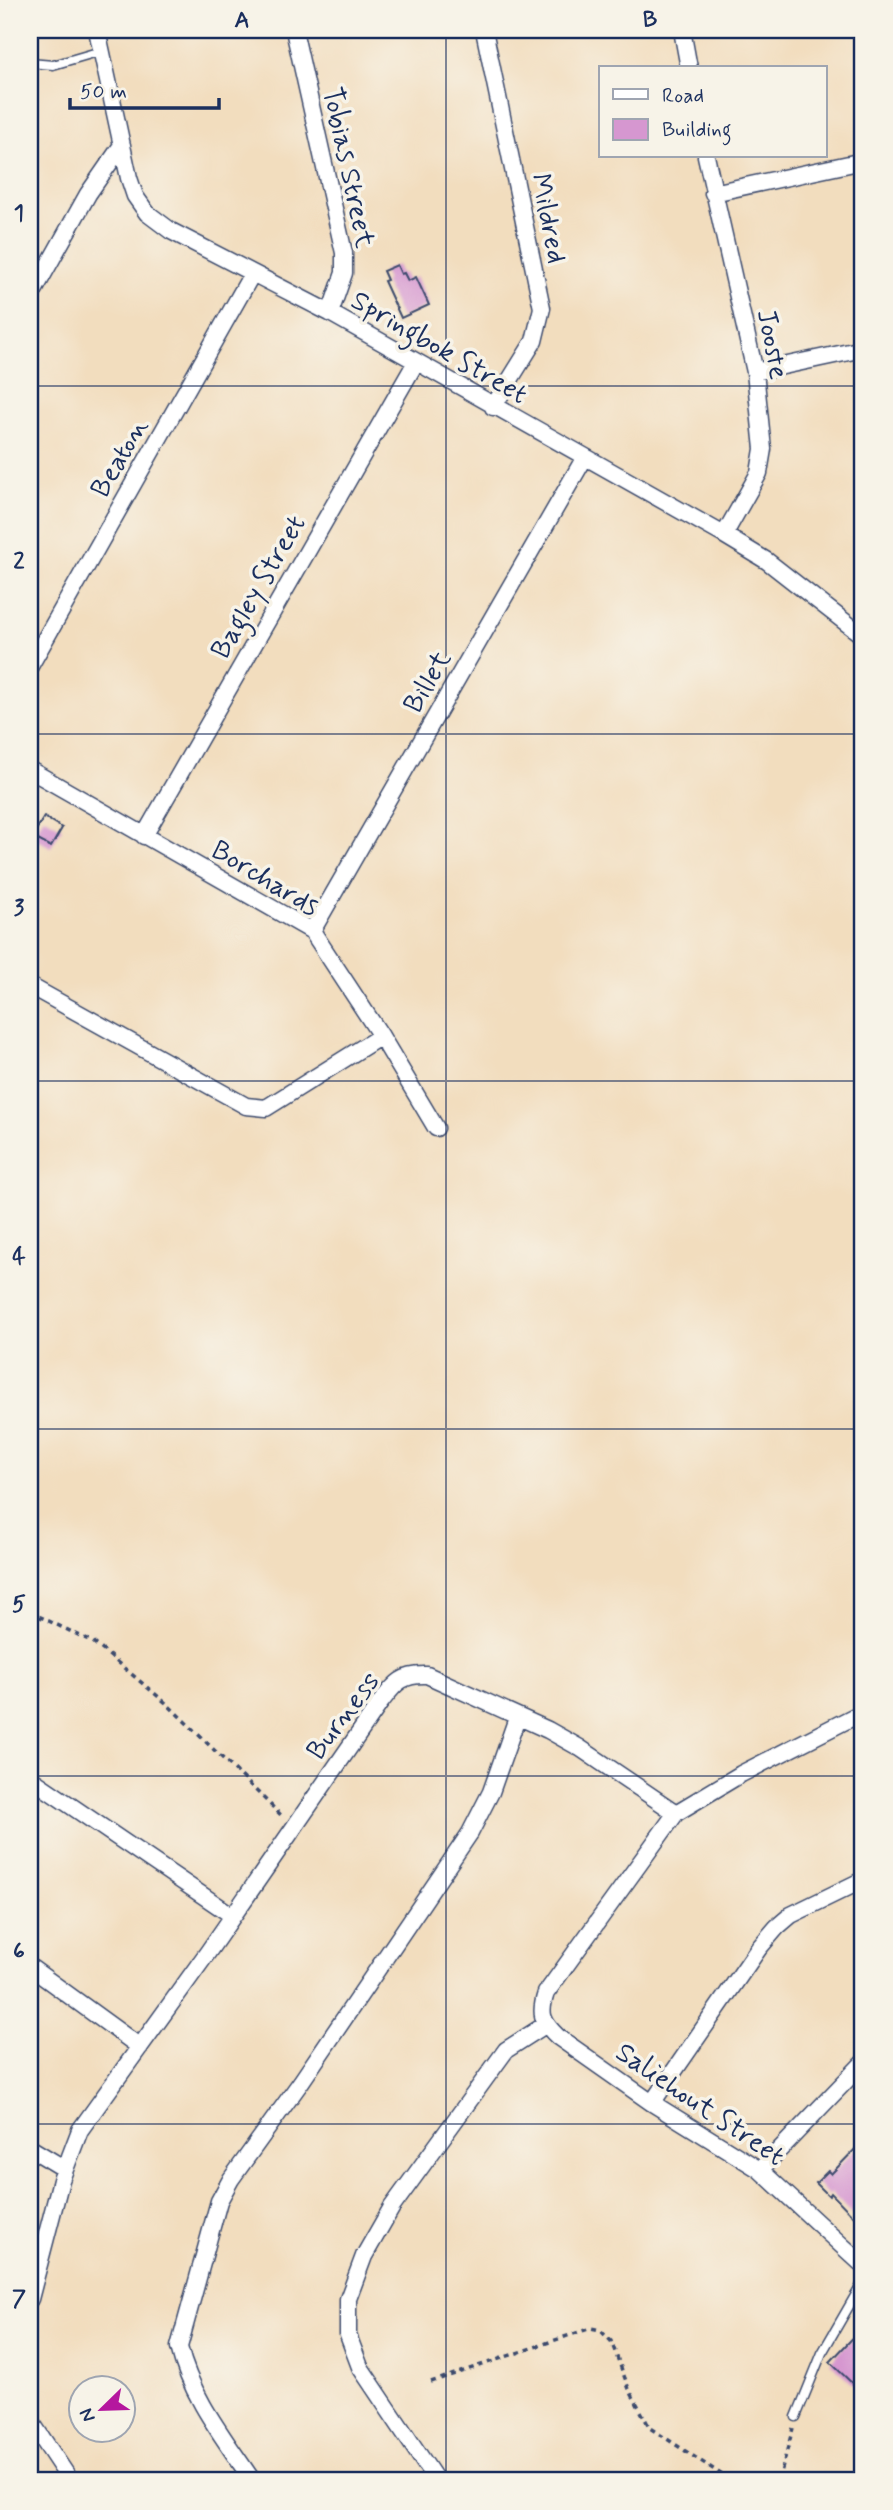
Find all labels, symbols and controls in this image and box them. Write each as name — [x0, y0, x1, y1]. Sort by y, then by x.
text: A — [234, 6, 250, 36]
text: B — [643, 6, 658, 36]
scale bar — [70, 66, 219, 110]
legend — [599, 66, 826, 158]
text: 50 m — [80, 78, 127, 106]
text: Road — [662, 82, 704, 110]
street label: Tobias Street — [312, 84, 383, 252]
text: Building — [662, 116, 732, 146]
street label: Mildred — [521, 170, 574, 267]
text: 1 — [14, 199, 24, 229]
street label: Springbok Street — [342, 283, 534, 416]
street label: Jooste — [747, 306, 796, 383]
street label: Beaton — [83, 412, 158, 505]
street label: Bagley Street — [203, 509, 318, 667]
text: 2 — [13, 547, 25, 577]
street label: Billet — [396, 644, 461, 720]
street label: Borchards — [204, 832, 326, 926]
text: 3 — [14, 894, 25, 924]
text: 4 — [12, 1242, 26, 1272]
text: 5 — [12, 1590, 26, 1620]
street label: Burness — [299, 1665, 389, 1768]
text: 6 — [13, 1937, 25, 1967]
street label: Saliehout Street — [608, 2035, 791, 2175]
text: 7 — [12, 2285, 26, 2315]
north arrow — [66, 2374, 136, 2444]
text: N — [74, 2404, 102, 2426]

